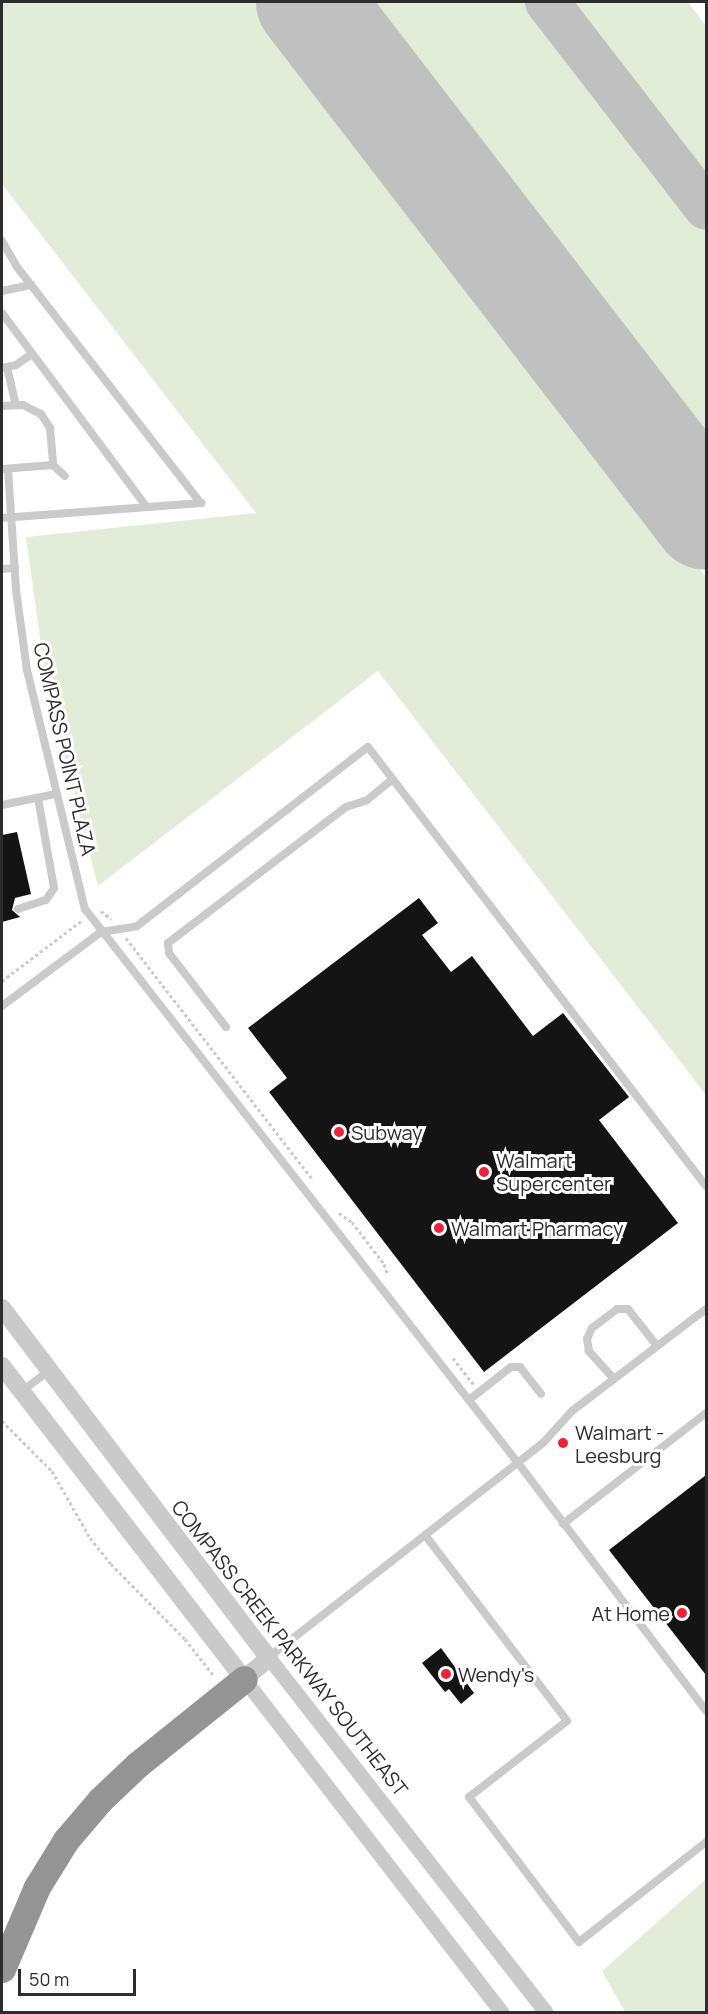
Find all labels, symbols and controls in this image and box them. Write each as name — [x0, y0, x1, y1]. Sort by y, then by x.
street label: COMPASS POINT PLAZA — [29, 640, 101, 858]
place label: Subway — [351, 1120, 422, 1144]
marker: Subway — [332, 1125, 346, 1139]
place label: Walmart Supercenter — [496, 1148, 611, 1195]
marker: Walmart Supercenter — [477, 1165, 491, 1179]
place label: Walmart Pharmacy — [451, 1216, 623, 1240]
marker: Walmart Pharmacy — [432, 1221, 446, 1235]
place label: Walmart - Leesburg — [575, 1420, 664, 1467]
marker: Walmart - Leesburg — [556, 1436, 570, 1450]
street label: COMPASS CREEK PARKWAY SOUTHEAST — [167, 1495, 413, 1801]
place label: At Home — [592, 1601, 670, 1625]
marker: At Home — [675, 1606, 689, 1620]
place label: Wendy's — [458, 1662, 534, 1686]
marker: Wendy's — [439, 1667, 453, 1681]
scale bar — [21, 1957, 140, 1995]
text: 50 m — [29, 1967, 69, 1991]

